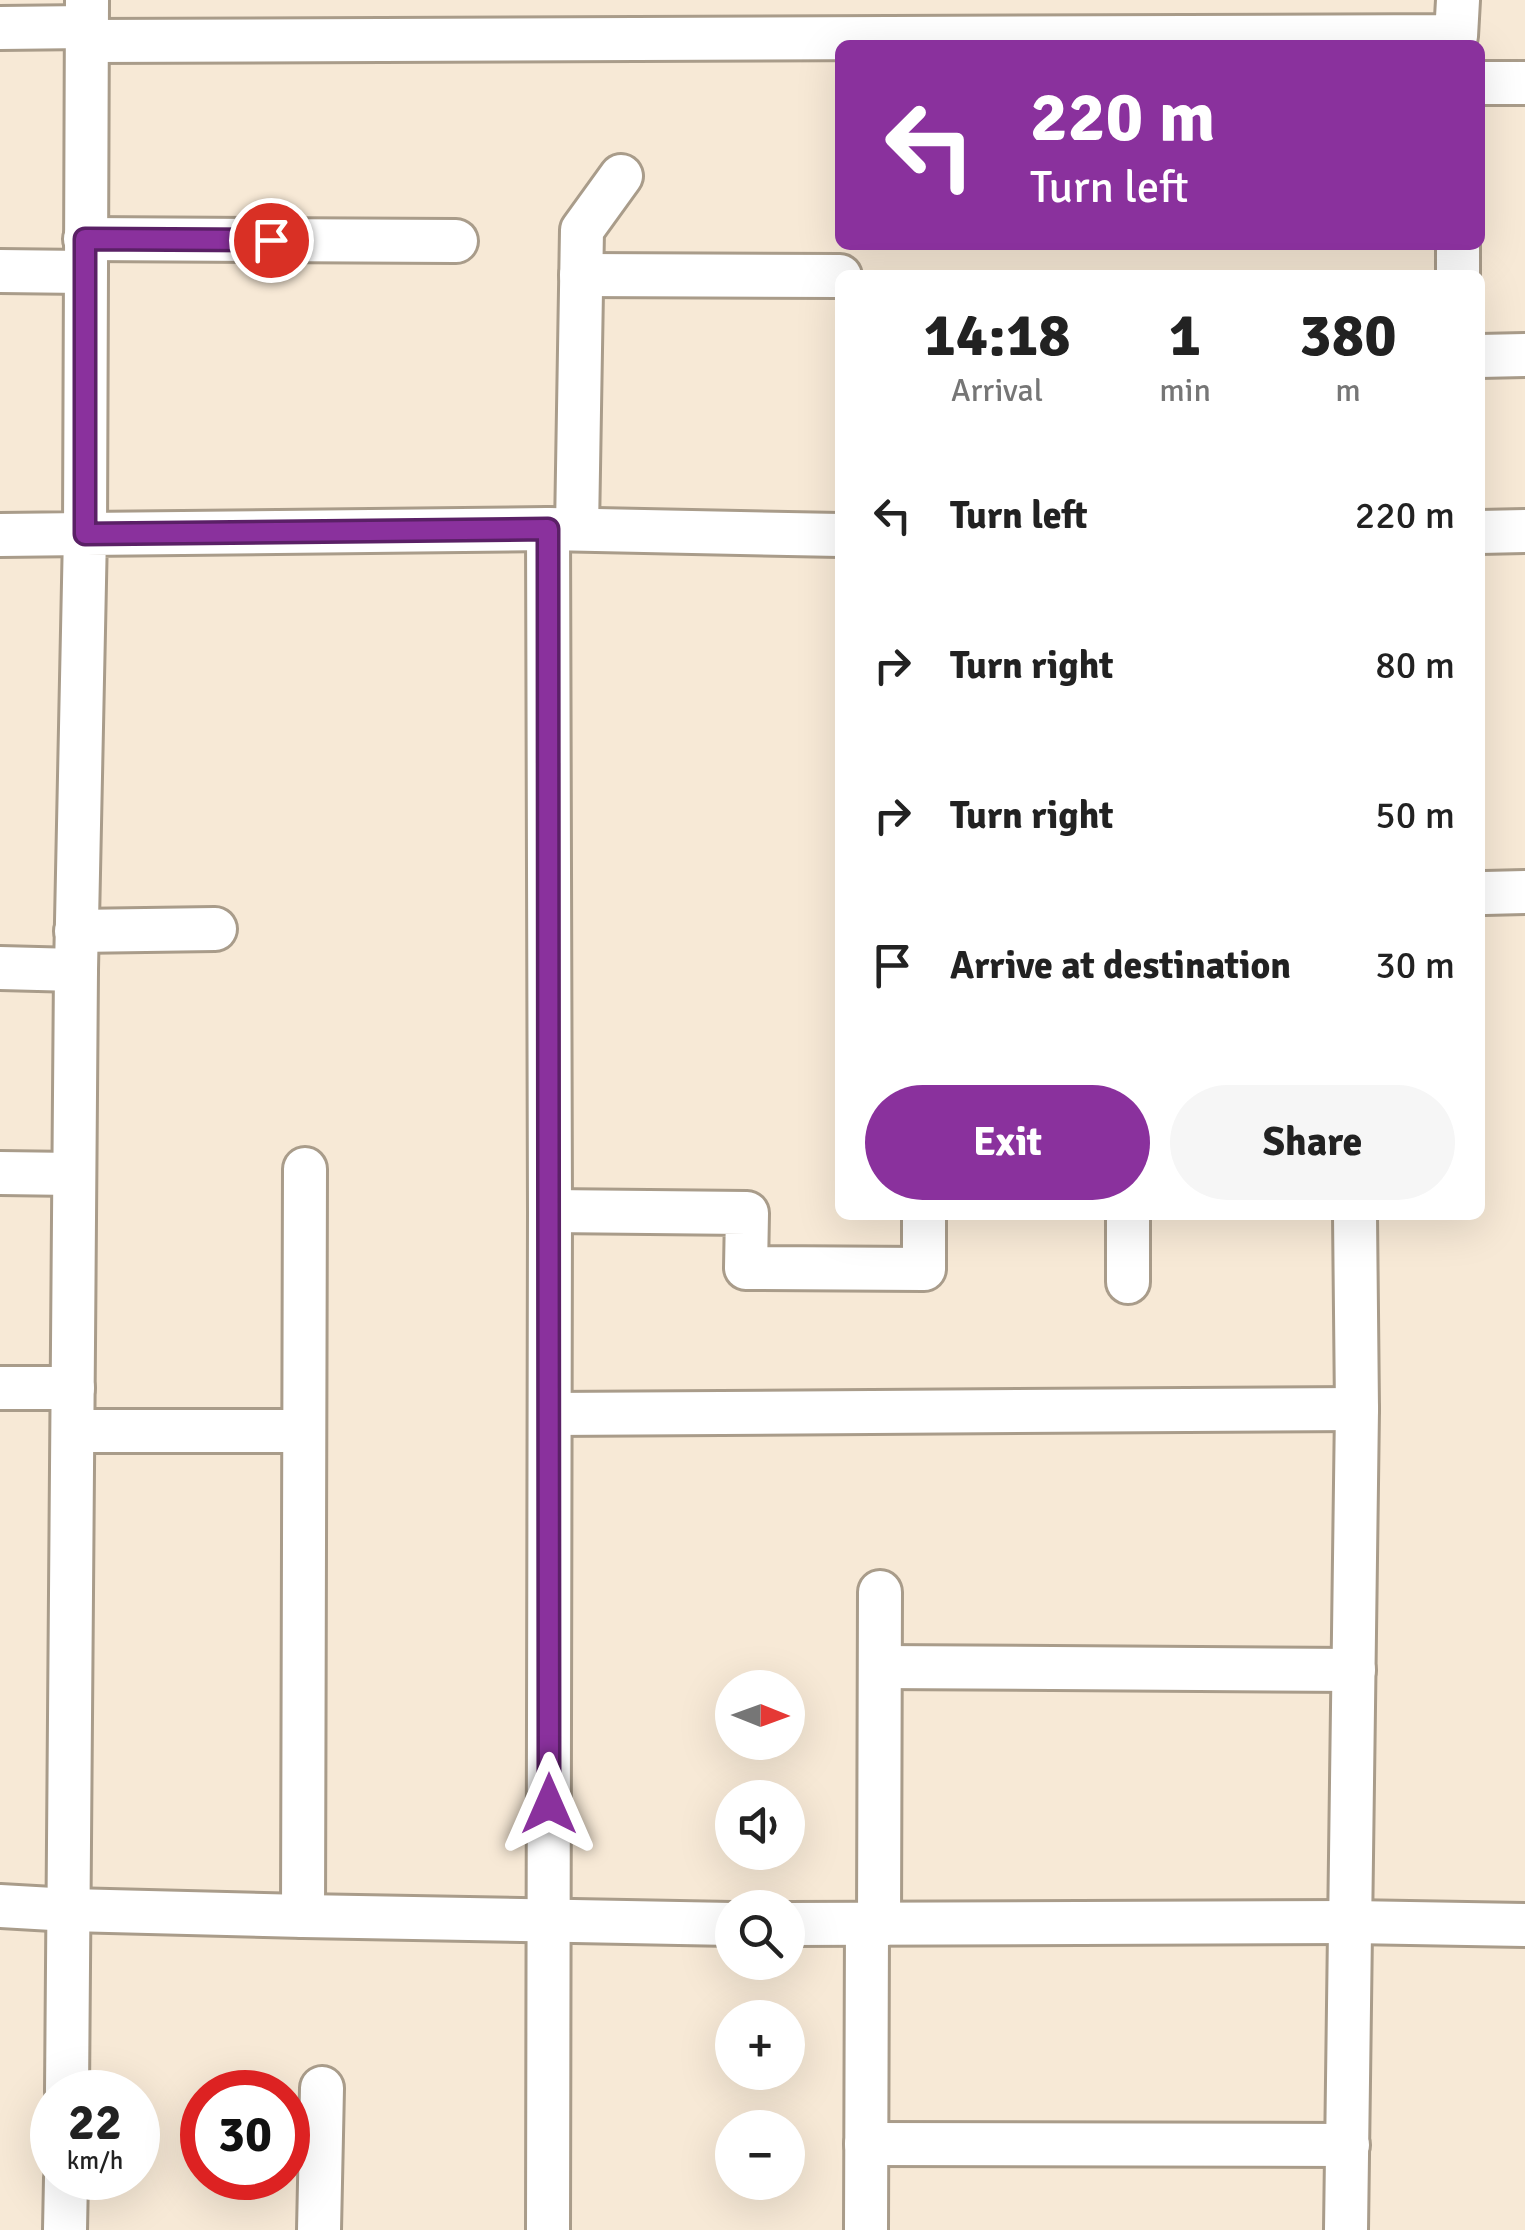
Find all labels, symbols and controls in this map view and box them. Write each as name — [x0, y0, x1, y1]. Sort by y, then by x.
text: 220 m — [1030, 74, 1215, 160]
icon: left — [865, 80, 995, 210]
text: Turn left — [1030, 160, 1189, 215]
pin — [229, 198, 314, 283]
icon: arrive — [244, 213, 299, 268]
text: 14:18 — [923, 299, 1071, 373]
text: 1 — [1169, 299, 1201, 373]
text: 380 — [1299, 299, 1397, 373]
text: Arrival — [951, 371, 1043, 410]
text: min — [1159, 371, 1211, 410]
text: m — [1335, 371, 1361, 410]
icon: left — [865, 488, 920, 543]
text: Turn left — [950, 492, 1088, 539]
text: 220 m — [1355, 492, 1455, 539]
icon: right — [865, 638, 920, 693]
text: Turn right — [950, 642, 1114, 689]
text: 80 m — [1375, 642, 1455, 689]
icon: right — [865, 788, 920, 843]
text: Turn right — [950, 792, 1114, 839]
text: 50 m — [1375, 792, 1455, 839]
icon: arrive — [865, 938, 920, 993]
text: Arrive at destination — [950, 942, 1291, 989]
text: 30 m — [1375, 942, 1455, 989]
button: Exit — [865, 1085, 1150, 1200]
button: Share — [1170, 1085, 1455, 1200]
north arrow — [715, 1670, 805, 1760]
map controls — [715, 1670, 805, 2200]
position arrow — [497, 1752, 601, 1856]
button: sound — [715, 1780, 805, 1870]
button: search — [715, 1890, 805, 1980]
button: + — [715, 2000, 805, 2090]
speed limit sign: 30 — [180, 2070, 310, 2200]
text: 22 — [68, 2092, 122, 2154]
button: − — [715, 2110, 805, 2200]
text: km/h — [67, 2145, 123, 2176]

